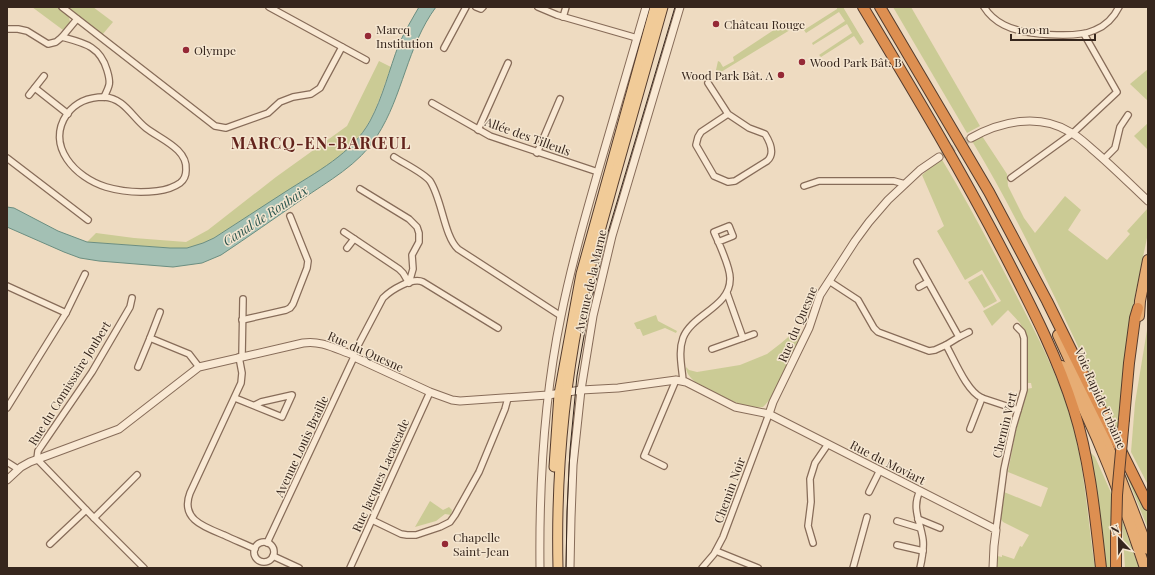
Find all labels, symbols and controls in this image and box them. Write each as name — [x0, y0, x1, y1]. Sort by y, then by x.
place label: Château Rouge — [724, 16, 805, 32]
scale bar — [1011, 16, 1095, 42]
marker: Château Rouge — [711, 19, 721, 29]
place label: Marcq Institution — [376, 21, 433, 51]
text: 100 m — [1017, 21, 1050, 37]
marker: Marcq Institution — [363, 31, 373, 41]
place label: Olympe — [194, 42, 236, 58]
marker: Olympe — [181, 45, 191, 55]
place label: Wood Park Bât. B — [809, 54, 902, 70]
marker: Wood Park Bât. B — [797, 57, 807, 67]
place label: Wood Park Bât. A — [681, 67, 773, 83]
marker: Wood Park Bât. A — [776, 70, 786, 80]
street label: Allée des Tilleuls — [482, 113, 573, 159]
district label: MARCQ-EN-BARŒUL — [231, 132, 411, 153]
water label: Canal de Roubaix — [219, 181, 311, 249]
street label: Avenue de la Marne — [570, 228, 610, 335]
street label: Rue du Quesne — [774, 283, 820, 365]
street label: Rue du Comissaire Joubert — [24, 317, 114, 448]
street label: Rue du Quesne — [326, 327, 406, 375]
street label: Voie Rapide Urbaine — [1071, 344, 1130, 451]
street label: Chemin Vert — [988, 389, 1020, 460]
street label: Avenue Louis Braille — [270, 393, 332, 500]
street label: Rue Jacques Lacascade — [348, 416, 412, 534]
street label: Rue du Moviart — [848, 436, 929, 488]
street label: Chemin Noir — [710, 454, 749, 525]
north arrow — [1099, 519, 1139, 559]
text: N — [1109, 521, 1122, 538]
place label: Chapelle Saint-Jean — [453, 529, 509, 559]
marker: Chapelle Saint-Jean — [440, 539, 450, 549]

